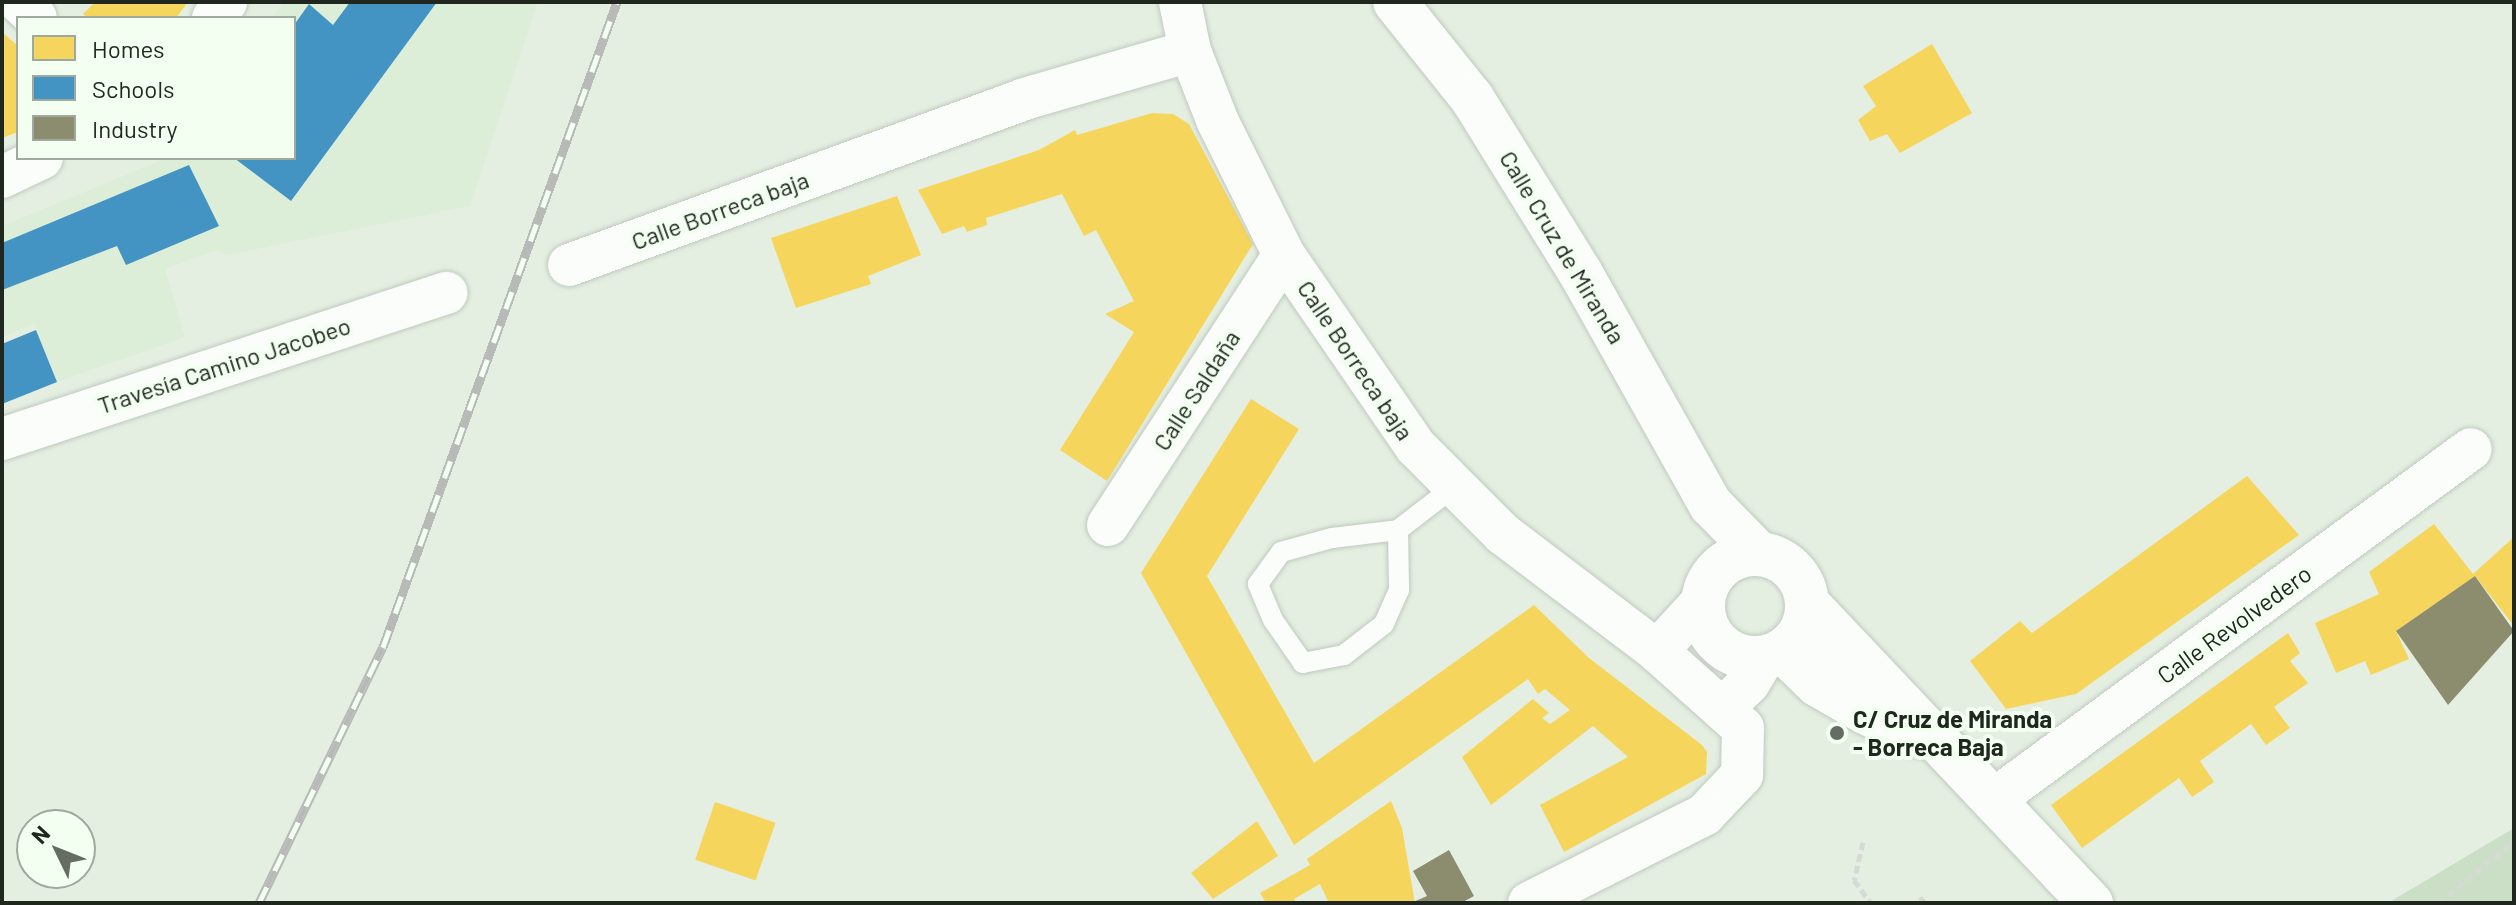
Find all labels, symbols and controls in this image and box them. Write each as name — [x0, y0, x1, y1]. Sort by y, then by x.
legend — [16, 16, 296, 160]
text: Homes — [92, 34, 165, 63]
text: Schools — [92, 74, 175, 103]
text: Industry — [92, 114, 178, 143]
street label: Calle Cruz de Miranda — [1494, 145, 1632, 349]
street label: Calle Borreca baja — [627, 165, 813, 255]
street label: Calle Borreca baja — [1292, 275, 1420, 445]
street label: Travesía Camino Jacobeo — [94, 310, 354, 420]
street label: Calle Saldaña — [1146, 324, 1246, 456]
street label: Calle Revolvedero — [2151, 558, 2317, 690]
place label: C/ Cruz de Miranda - Borreca Baja — [1853, 705, 2052, 761]
marker: C/ Cruz de Miranda - Borreca Baja — [1828, 724, 1846, 742]
north arrow — [16, 809, 96, 889]
text: N — [25, 820, 54, 848]

